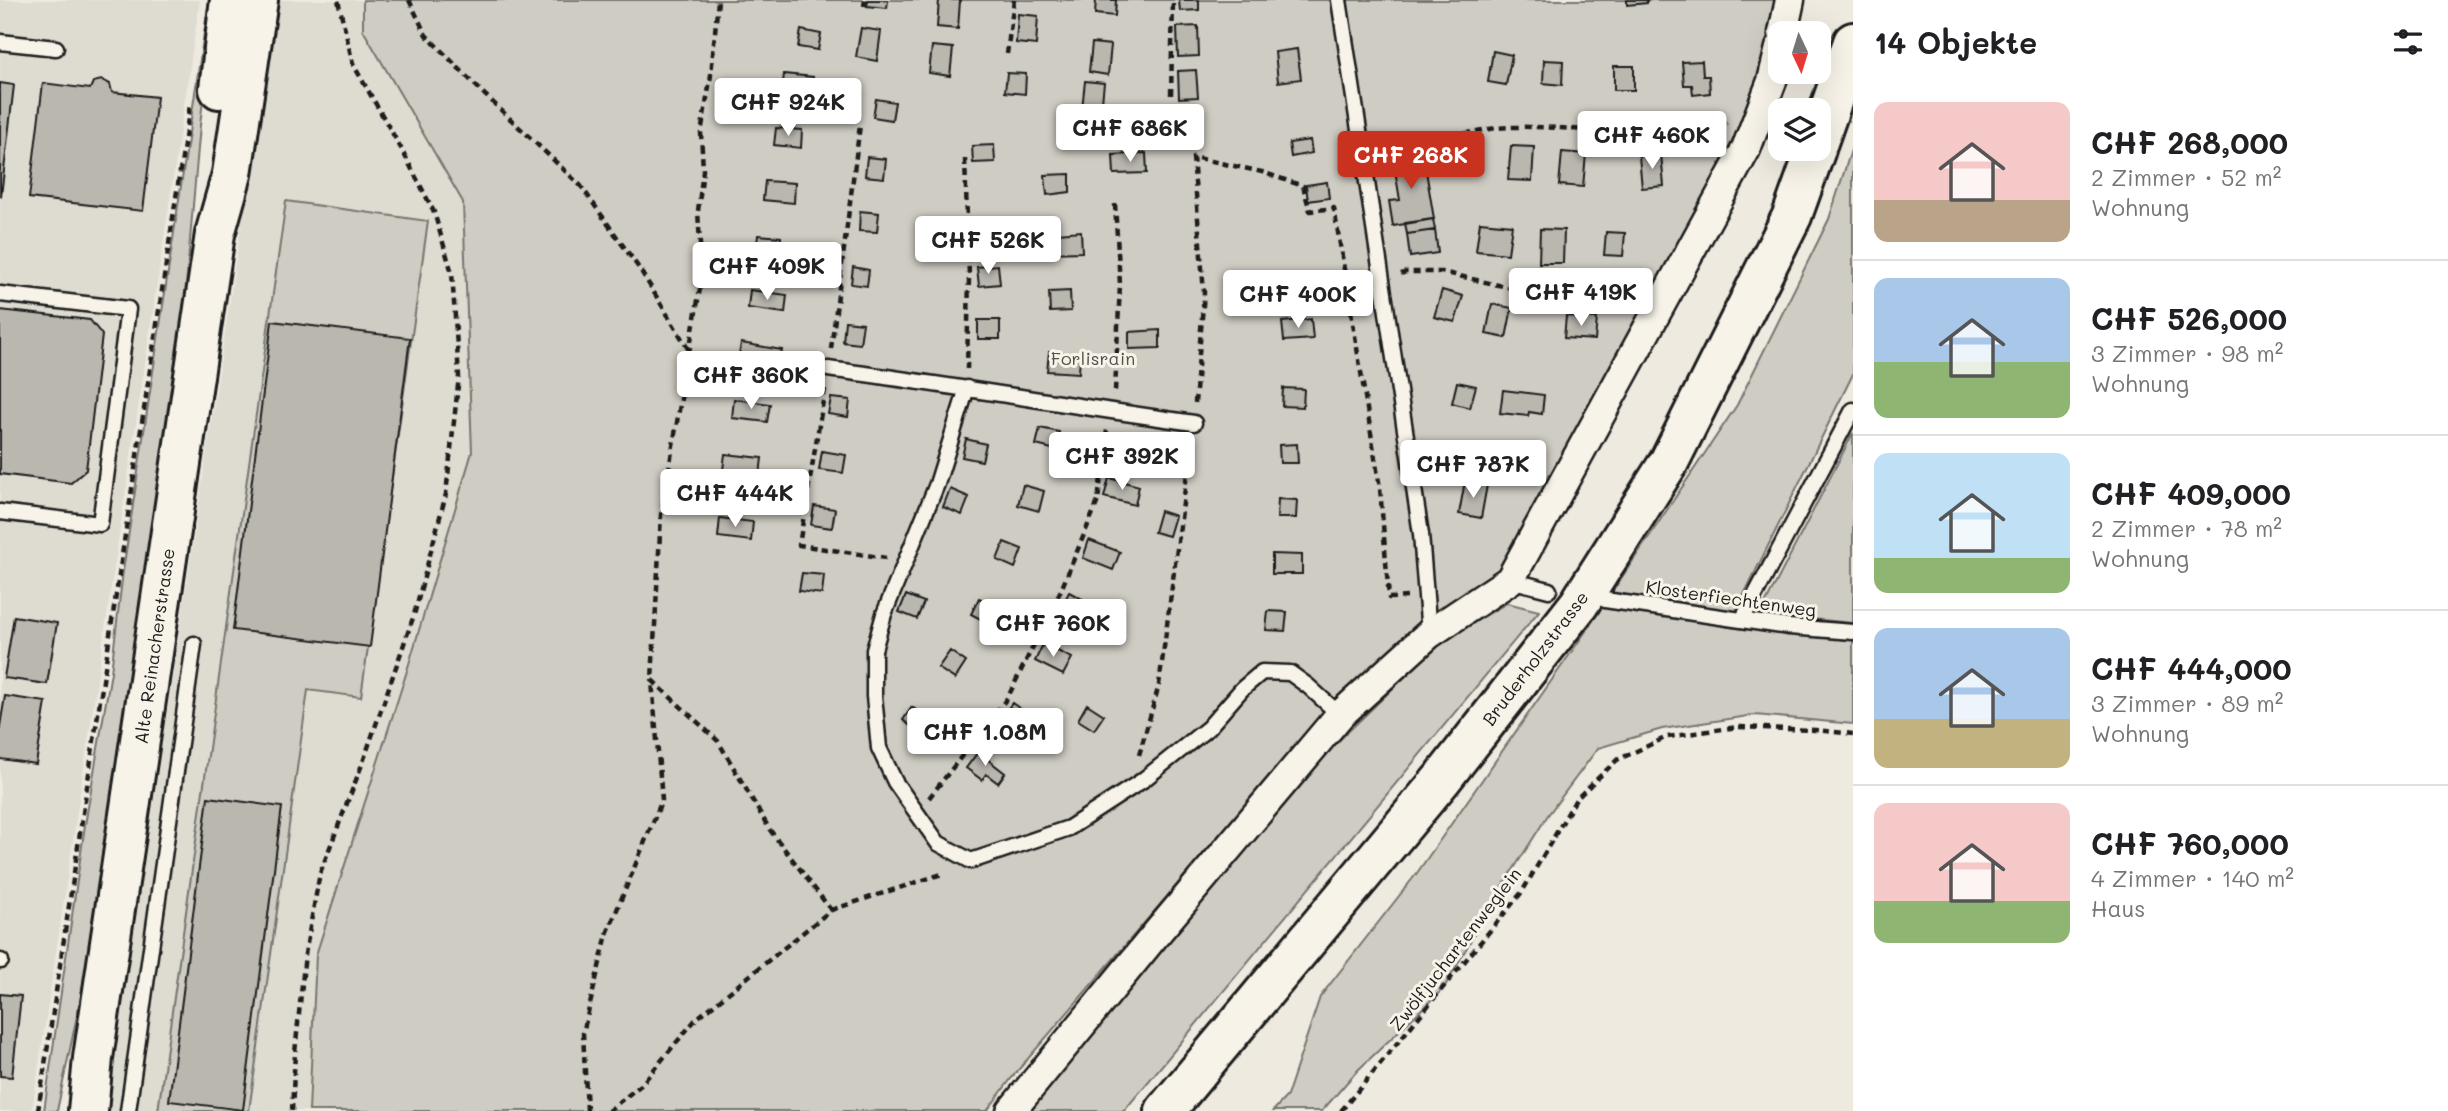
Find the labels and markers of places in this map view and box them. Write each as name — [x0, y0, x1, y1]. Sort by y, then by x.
pin: CHF 924K — [716, 78, 860, 138]
pin: CHF 686K — [1058, 104, 1202, 164]
pin: CHF 460K — [1580, 111, 1724, 171]
pin: CHF 268K — [1339, 132, 1483, 191]
pin: CHF 526K — [916, 216, 1060, 276]
pin: CHF 409K — [695, 243, 839, 302]
pin: CHF 419K — [1509, 268, 1653, 328]
pin: CHF 400K — [1226, 270, 1370, 330]
pin: CHF 360K — [679, 352, 823, 411]
pin: CHF 392K — [1050, 433, 1194, 492]
pin: CHF 787K — [1401, 440, 1545, 500]
pin: CHF 444K — [663, 470, 807, 529]
pin: CHF 760K — [981, 600, 1125, 659]
pin: CHF 1.08M — [905, 708, 1065, 768]

